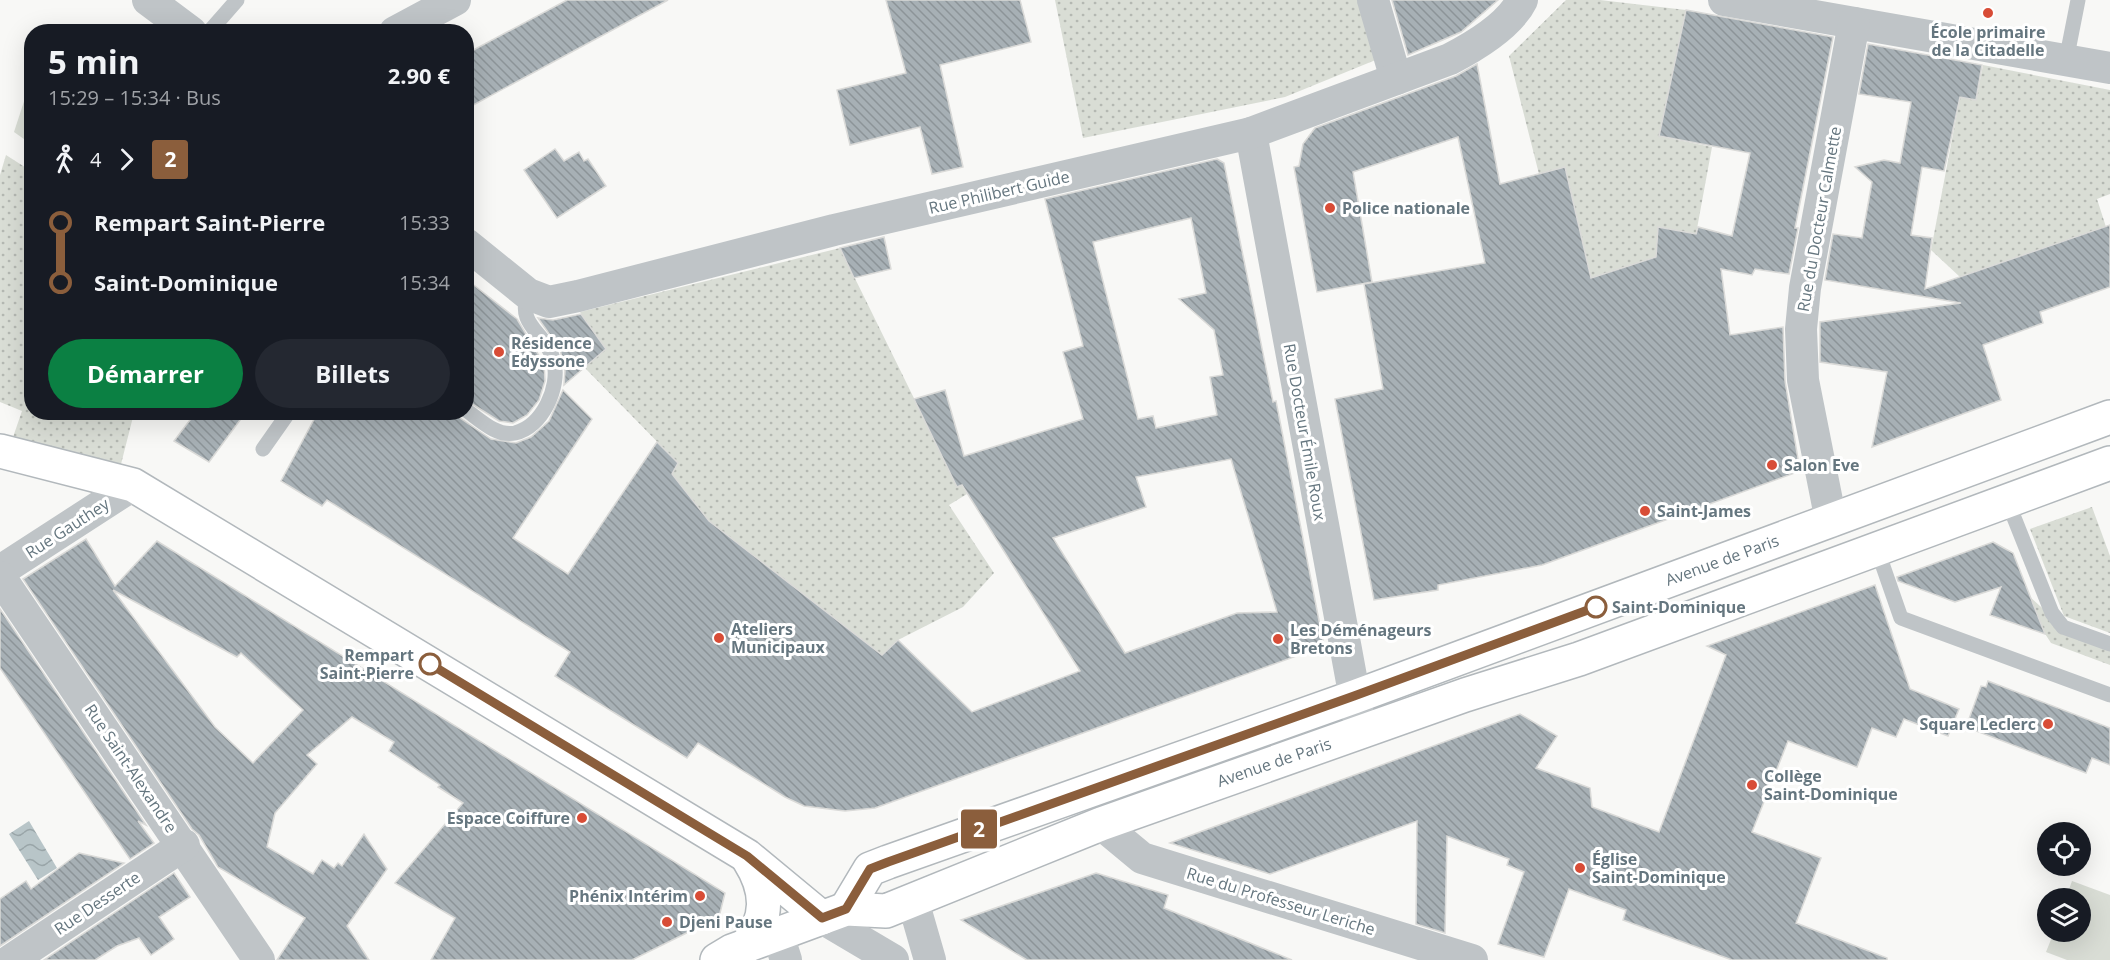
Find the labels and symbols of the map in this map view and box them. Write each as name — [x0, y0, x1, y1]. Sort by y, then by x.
marker: École primaire de la Citadelle — [1981, 6, 1995, 20]
place label: École primaire de la Citadelle — [1931, 21, 2045, 61]
street label: Rue du Docteur Calmette — [1792, 125, 1846, 313]
street label: Rue Philibert Guide — [926, 165, 1072, 219]
place label: Police nationale — [1342, 197, 1470, 219]
marker: Police nationale — [1323, 201, 1337, 215]
place label: Résidence Edyssone — [511, 332, 592, 372]
street label: Rue Docteur Émile Roux — [1279, 342, 1332, 523]
marker: Résidence Edyssone — [492, 345, 506, 359]
place label: Salon Eve — [1784, 454, 1859, 476]
marker: Salon Eve — [1765, 458, 1779, 472]
street label: Rue Gauthey — [21, 492, 114, 563]
place label: Saint-James — [1657, 500, 1751, 522]
marker: Saint-James — [1638, 504, 1652, 518]
street label: Avenue de Paris — [1662, 529, 1782, 591]
marker: Saint-Dominique — [1585, 596, 1607, 618]
place label: Saint-Dominique — [1612, 596, 1746, 618]
place label: Ateliers Municipaux — [731, 618, 825, 658]
place label: Les Déménageurs Bretons — [1290, 619, 1432, 659]
marker: Ateliers Municipaux — [712, 631, 726, 645]
marker: Les Déménageurs Bretons — [1271, 632, 1285, 646]
place label: Rempart Saint-Pierre — [320, 644, 414, 684]
marker: Rempart Saint-Pierre — [419, 653, 441, 675]
street label: Rue Saint-Alexandre — [80, 699, 182, 837]
place label: Square Leclerc — [1919, 713, 2036, 735]
marker: Square Leclerc — [2041, 717, 2055, 731]
street label: Avenue de Paris — [1214, 732, 1334, 792]
place label: Collège Saint-Dominique — [1764, 765, 1898, 805]
marker: Collège Saint-Dominique — [1745, 778, 1759, 792]
place label: Espace Coiffure — [447, 807, 570, 829]
line badge: 2 — [960, 810, 998, 848]
marker: Espace Coiffure — [575, 811, 589, 825]
place label: Église Saint-Dominique — [1592, 848, 1726, 888]
marker: Église Saint-Dominique — [1573, 861, 1587, 875]
street label: Rue du Professeur Leriche — [1184, 862, 1378, 940]
street label: Rue Desserte — [50, 866, 144, 940]
place label: Phénix Intérim — [569, 885, 688, 907]
marker: Phénix Intérim — [693, 889, 707, 903]
place label: Djeni Pause — [679, 911, 772, 933]
marker: Djeni Pause — [660, 915, 674, 929]

